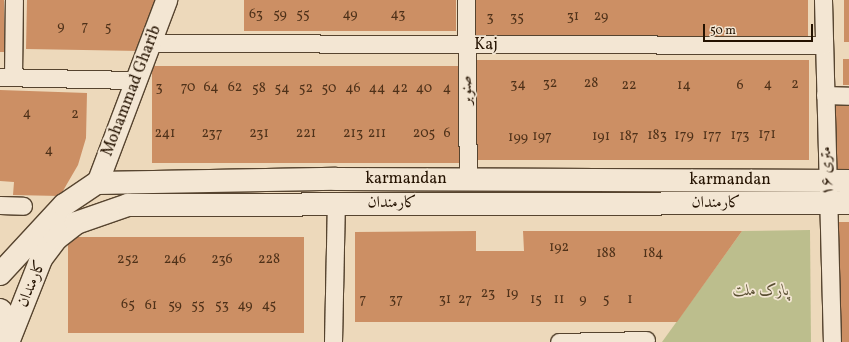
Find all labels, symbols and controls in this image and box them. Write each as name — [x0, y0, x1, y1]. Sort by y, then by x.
house number: 63 — [249, 7, 263, 23]
house number: 59 — [273, 7, 287, 23]
house number: 55 — [296, 7, 310, 23]
house number: 49 — [342, 7, 358, 23]
house number: 43 — [391, 7, 405, 23]
house number: 31 — [567, 9, 579, 25]
house number: 29 — [594, 9, 608, 25]
house number: 3 — [486, 10, 494, 26]
house number: 35 — [510, 10, 524, 26]
scale bar — [705, 16, 815, 42]
house number: 9 — [57, 19, 65, 35]
house number: 7 — [82, 19, 88, 35]
house number: 5 — [105, 20, 111, 36]
street label: Mohammad Gharib — [98, 23, 166, 159]
text: 50 m — [710, 23, 736, 39]
street label: Kaj — [474, 35, 498, 55]
street label: صنوبر — [457, 75, 477, 105]
house number: 32 — [543, 76, 557, 92]
house number: 28 — [584, 76, 598, 92]
house number: 34 — [510, 77, 526, 93]
house number: 4 — [764, 77, 772, 93]
house number: 2 — [791, 77, 799, 93]
house number: 22 — [621, 78, 637, 94]
house number: 14 — [677, 78, 691, 94]
house number: 6 — [736, 78, 744, 94]
house number: 3 — [155, 80, 163, 96]
house number: 70 — [181, 80, 195, 96]
house number: 64 — [203, 80, 219, 96]
house number: 62 — [228, 80, 242, 96]
house number: 58 — [252, 81, 266, 97]
house number: 54 — [274, 81, 290, 97]
house number: 52 — [299, 81, 313, 97]
house number: 50 — [322, 81, 336, 97]
house number: 46 — [345, 81, 361, 97]
house number: 44 — [369, 81, 385, 97]
house number: 42 — [392, 81, 408, 97]
house number: 40 — [416, 81, 432, 97]
house number: 4 — [443, 81, 451, 97]
house number: 4 — [23, 106, 31, 122]
house number: 2 — [71, 107, 79, 123]
house number: 241 — [155, 126, 175, 142]
house number: 237 — [201, 126, 223, 142]
house number: 231 — [249, 126, 269, 142]
house number: 221 — [296, 126, 316, 142]
house number: 213 — [343, 126, 363, 142]
house number: 211 — [368, 126, 386, 142]
house number: 205 — [413, 126, 435, 142]
house number: 6 — [443, 126, 451, 142]
house number: 171 — [758, 127, 776, 143]
house number: 183 — [647, 128, 667, 144]
house number: 179 — [674, 128, 694, 144]
house number: 177 — [702, 128, 722, 144]
house number: 173 — [731, 128, 749, 144]
house number: 197 — [532, 129, 552, 145]
house number: 191 — [592, 129, 610, 145]
house number: 187 — [619, 129, 639, 145]
house number: 199 — [508, 130, 528, 146]
house number: 4 — [45, 143, 53, 159]
street label: ۱۶ متری — [817, 146, 837, 196]
street label: karmandan — [365, 169, 447, 189]
street label: karmandan — [689, 170, 771, 190]
street label: کارمندان — [367, 193, 417, 213]
street label: کارمندان — [691, 193, 741, 213]
house number: 192 — [549, 240, 569, 256]
house number: 188 — [596, 246, 616, 262]
house number: 184 — [643, 246, 663, 262]
house number: 252 — [117, 252, 139, 268]
house number: 246 — [164, 252, 186, 268]
house number: 236 — [211, 252, 233, 268]
house number: 228 — [258, 252, 280, 268]
street label: کارمندان — [14, 258, 50, 310]
park label: پارک ملت — [733, 281, 789, 301]
house number: 23 — [481, 286, 495, 302]
house number: 19 — [506, 286, 518, 302]
house number: 7 — [360, 292, 366, 308]
house number: 37 — [389, 292, 403, 308]
house number: 31 — [439, 292, 451, 308]
house number: 27 — [458, 292, 472, 308]
house number: 15 — [530, 292, 542, 308]
house number: 11 — [554, 292, 564, 308]
house number: 9 — [579, 292, 587, 308]
house number: 5 — [603, 292, 609, 308]
house number: 1 — [627, 292, 633, 308]
house number: 65 — [121, 297, 135, 313]
house number: 61 — [145, 298, 157, 314]
house number: 59 — [168, 298, 182, 314]
house number: 55 — [191, 298, 205, 314]
house number: 53 — [215, 298, 229, 314]
house number: 49 — [237, 298, 253, 314]
house number: 45 — [262, 298, 276, 314]

